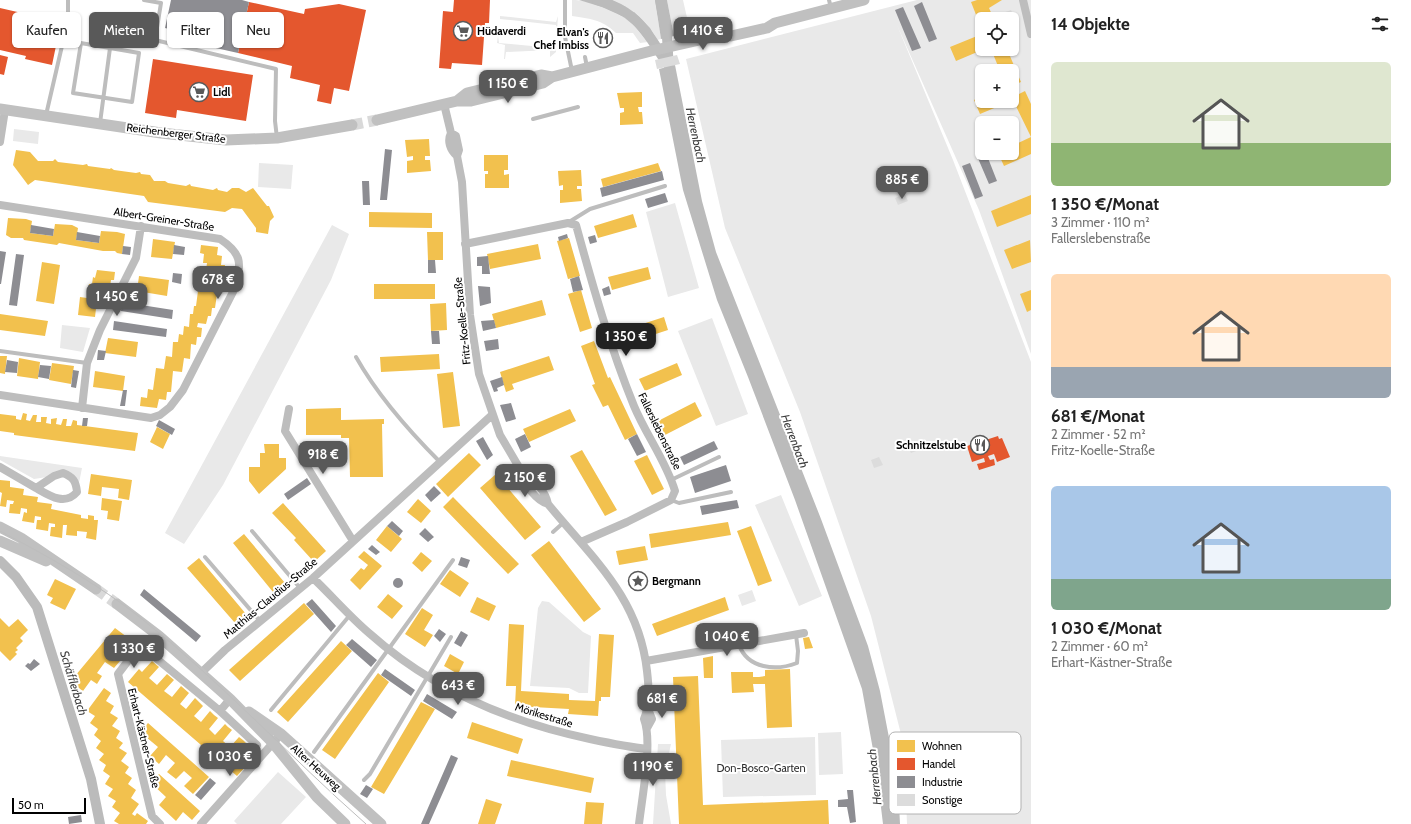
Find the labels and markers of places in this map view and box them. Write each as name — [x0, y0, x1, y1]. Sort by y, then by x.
pin: 1 410 € — [666, 17, 740, 51]
supermarket icon: Hüdaverdi — [452, 20, 474, 42]
place label: Hüdaverdi — [477, 24, 526, 38]
place label: Elvan's Chef Imbiss — [534, 25, 589, 52]
restaurant icon: Elvan's Chef Imbiss — [592, 27, 614, 49]
pin: 1 150 € — [471, 70, 545, 104]
supermarket icon: Lidl — [188, 81, 210, 103]
place label: Lidl — [213, 85, 230, 99]
pin: 885 € — [874, 166, 930, 200]
pin: 678 € — [190, 266, 246, 300]
pin: 1 450 € — [80, 283, 154, 317]
pin: 1 350 € — [589, 323, 663, 357]
restaurant icon: Schnitzelstube — [969, 434, 991, 456]
place label: Schnitzelstube — [896, 438, 966, 452]
pin: 918 € — [295, 441, 351, 475]
pin: 2 150 € — [488, 464, 562, 498]
place icon: Bergmann — [627, 570, 649, 592]
place label: Bergmann — [652, 574, 701, 588]
pin: 1 040 € — [690, 623, 764, 657]
pin: 1 330 € — [97, 635, 171, 669]
pin: 643 € — [430, 672, 486, 706]
pin: 681 € — [634, 685, 690, 719]
pin: 1 030 € — [193, 743, 267, 777]
pin: 1 190 € — [616, 753, 690, 787]

